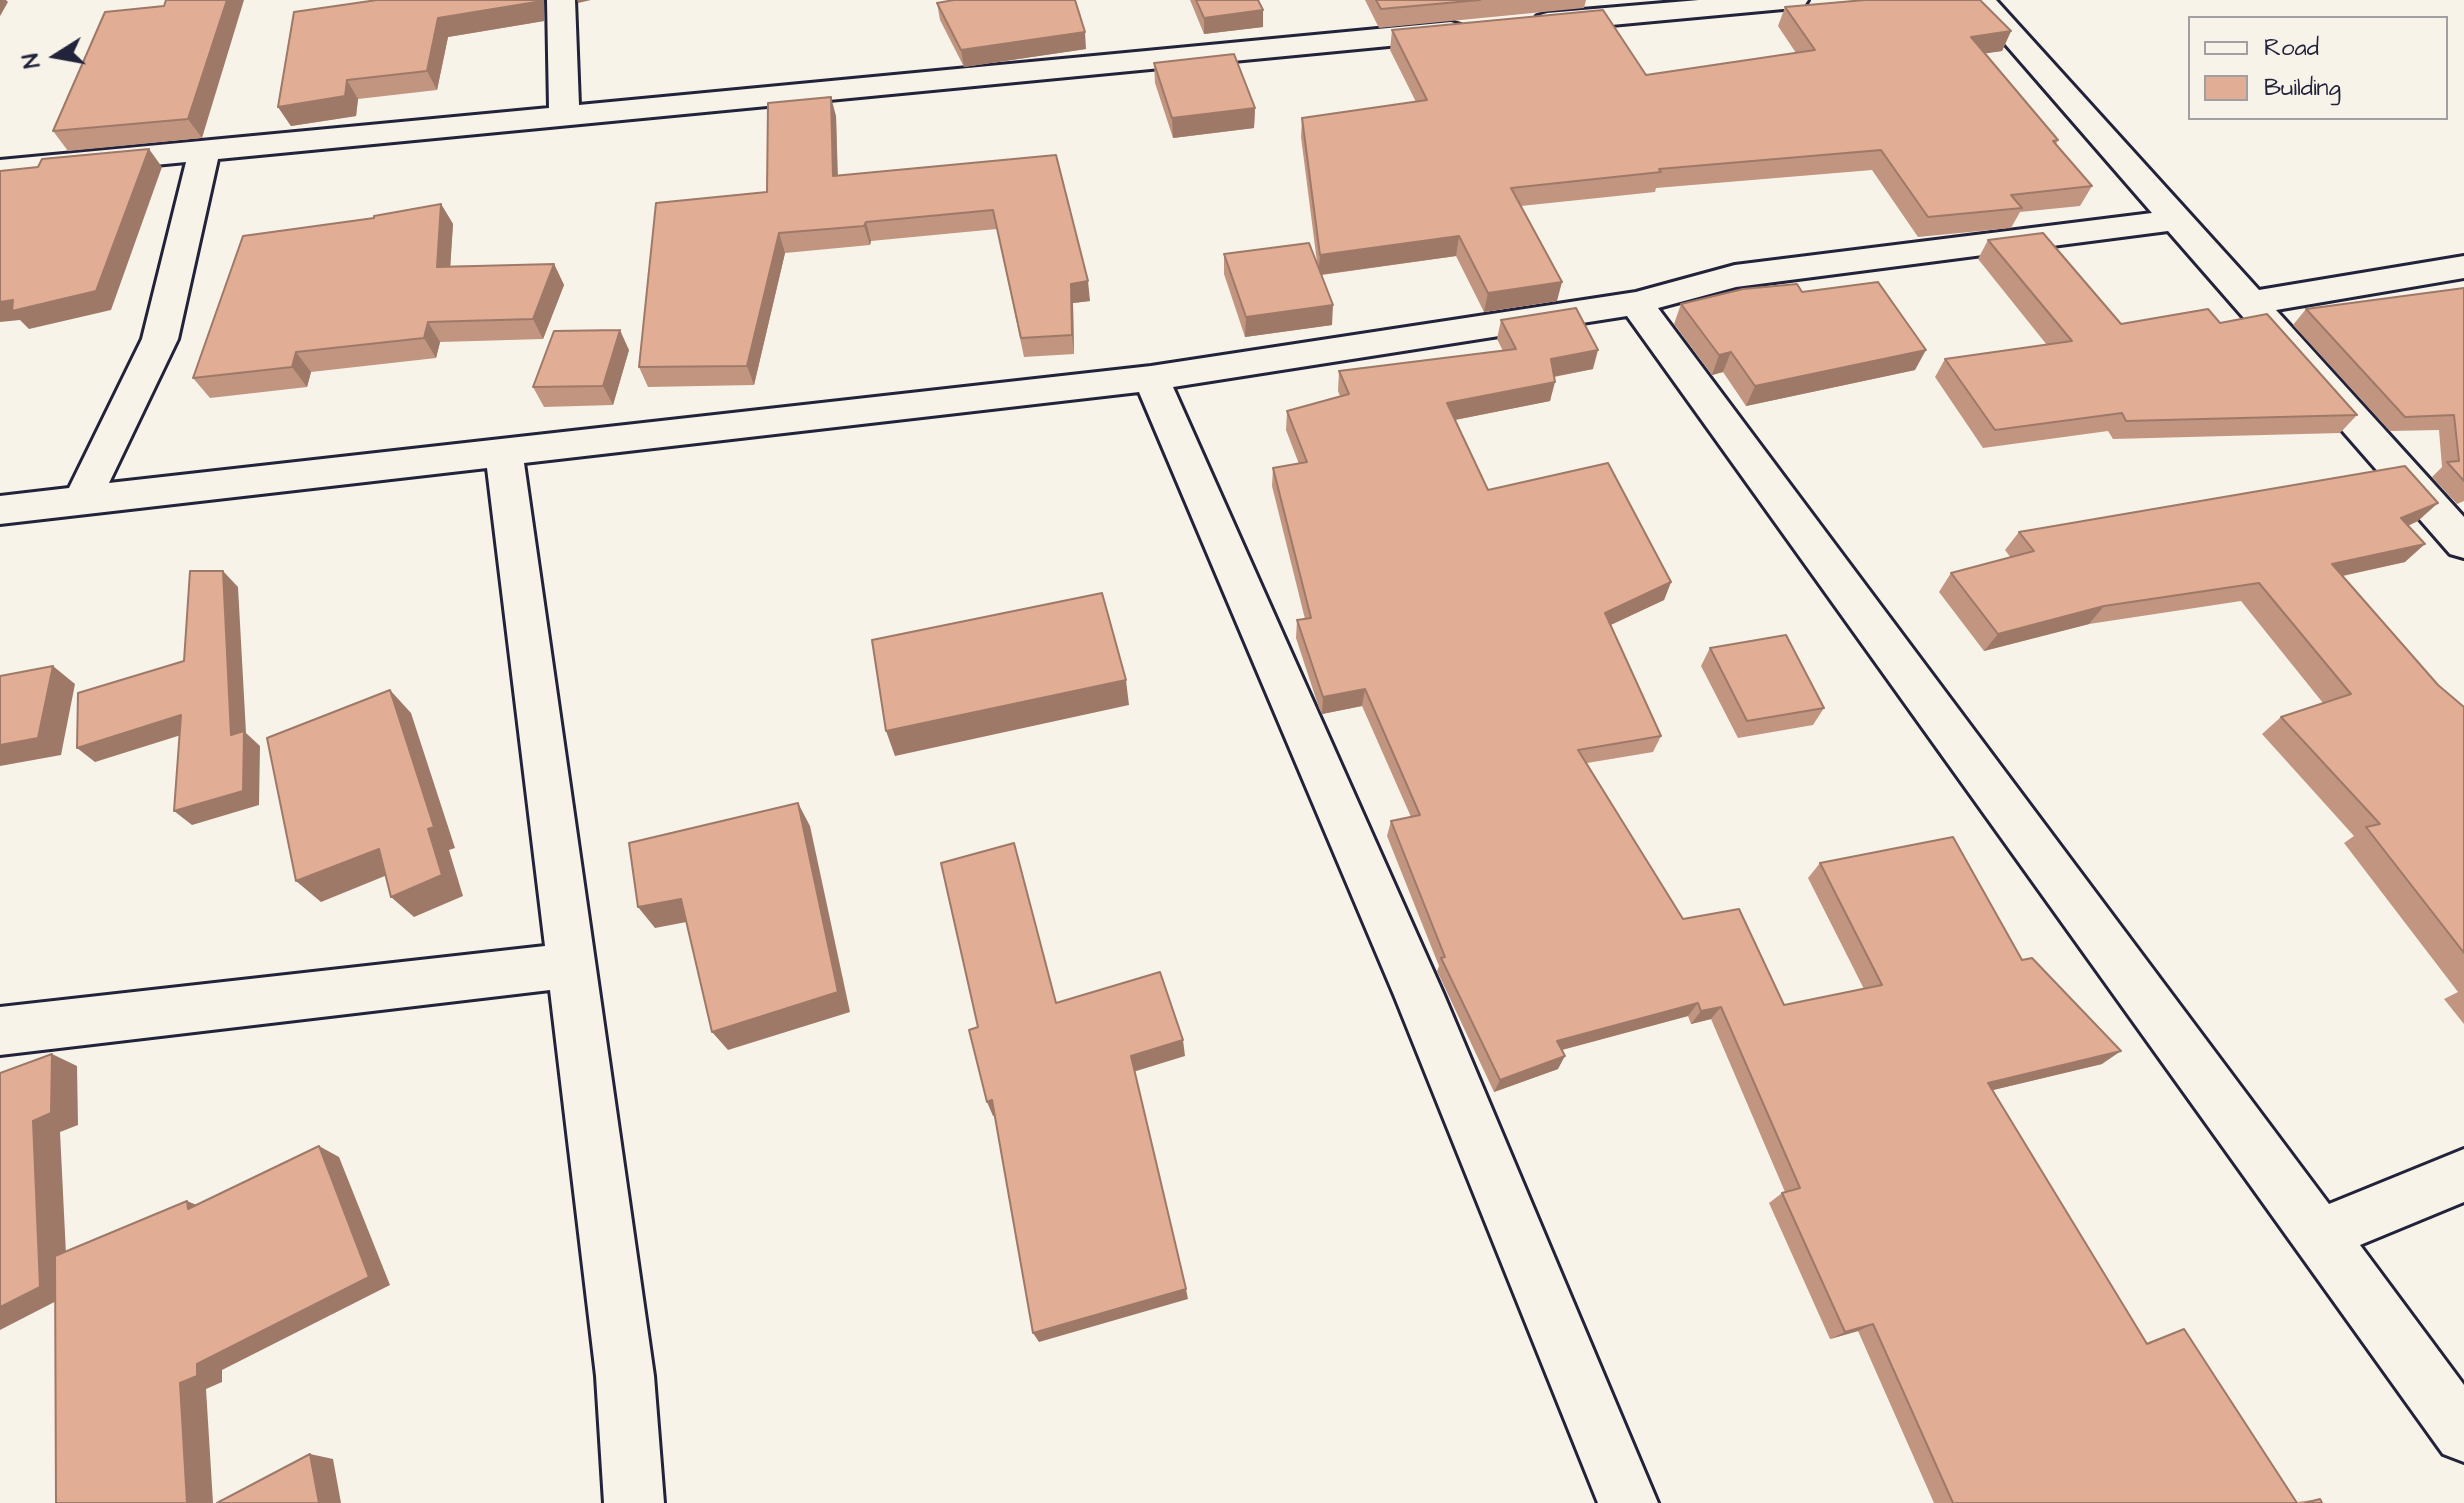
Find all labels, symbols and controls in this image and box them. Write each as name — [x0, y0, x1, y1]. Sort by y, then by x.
north arrow — [16, 16, 96, 96]
legend — [2188, 16, 2448, 120]
text: Road — [2264, 31, 2319, 65]
text: N — [15, 51, 48, 70]
text: Building — [2264, 71, 2341, 105]

